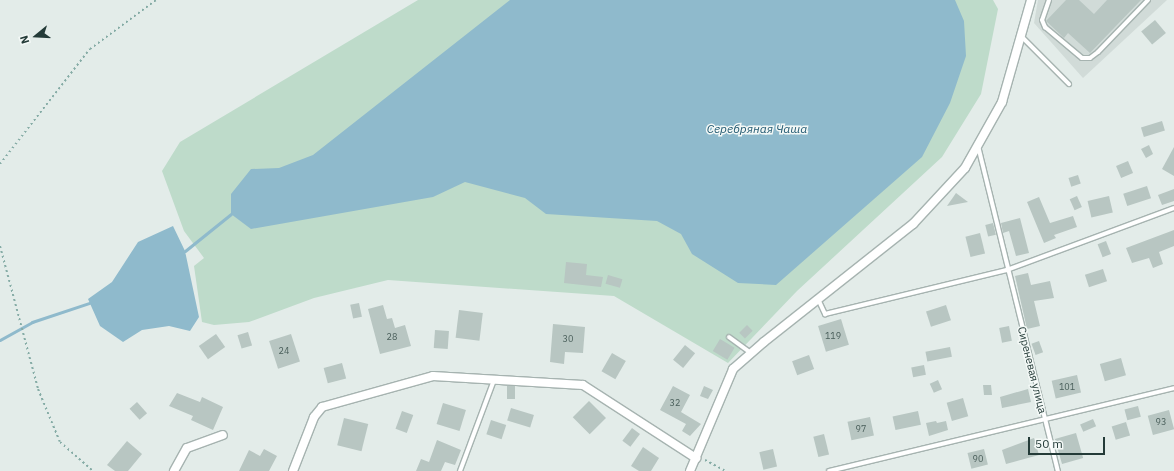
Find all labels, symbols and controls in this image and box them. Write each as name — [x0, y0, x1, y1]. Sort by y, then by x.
north arrow — [16, 16, 56, 56]
text: N — [17, 34, 32, 46]
water label: Серебряная Чаша — [707, 122, 807, 136]
street label: Сиреневая улица — [1015, 325, 1049, 415]
house number: 119 — [825, 331, 841, 341]
house number: 28 — [387, 332, 397, 342]
house number: 30 — [563, 334, 573, 344]
house number: 24 — [279, 346, 289, 356]
house number: 101 — [1059, 382, 1075, 392]
house number: 32 — [670, 398, 680, 408]
house number: 93 — [1156, 417, 1166, 427]
house number: 97 — [856, 424, 866, 434]
scale bar — [1030, 429, 1107, 455]
text: 50 m — [1035, 436, 1063, 451]
house number: 90 — [973, 454, 983, 464]

